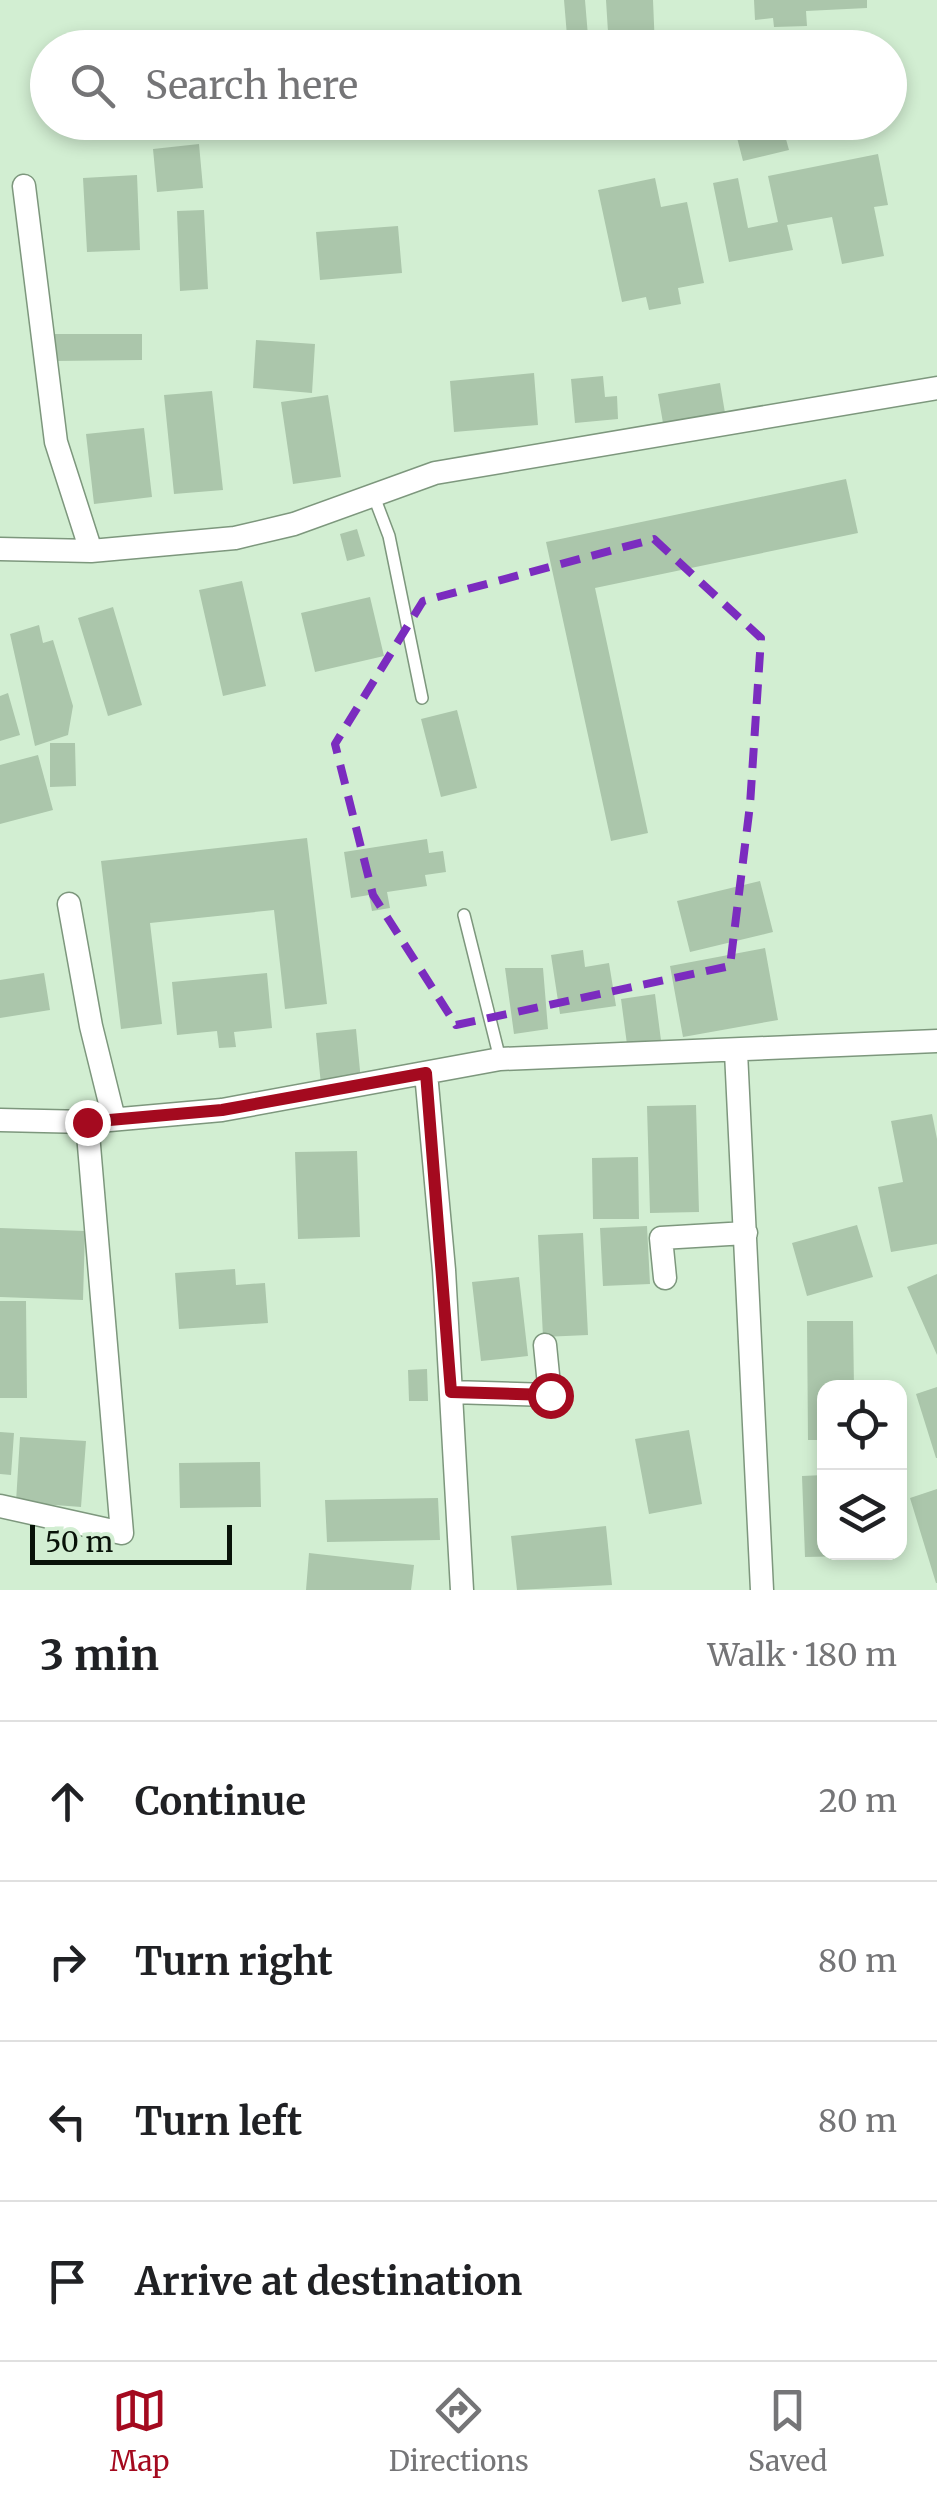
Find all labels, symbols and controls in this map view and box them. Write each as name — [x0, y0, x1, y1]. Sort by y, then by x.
search box — [30, 30, 907, 140]
icon: search — [65, 58, 120, 113]
text: Search here — [145, 62, 358, 109]
route end — [65, 1100, 111, 1146]
route start — [528, 1373, 574, 1419]
map controls — [817, 1380, 907, 1560]
button: locate — [817, 1380, 907, 1470]
button: layers — [817, 1470, 907, 1560]
scale bar — [30, 1520, 232, 1564]
text: 50 m — [45, 1524, 113, 1560]
text: 3 min — [40, 1629, 159, 1681]
text: Walk · 180 m — [708, 1635, 897, 1675]
icon: ahead — [40, 1774, 95, 1829]
text: Continue — [135, 1778, 306, 1825]
text: 20 m — [819, 1781, 897, 1821]
icon: right — [40, 1934, 95, 1989]
text: Turn right — [135, 1938, 333, 1985]
text: 80 m — [818, 1941, 897, 1981]
icon: left — [40, 2094, 95, 2149]
text: Turn left — [135, 2098, 302, 2145]
text: 80 m — [818, 2101, 897, 2141]
icon: arrive — [40, 2254, 95, 2309]
text: Arrive at destination — [135, 2258, 522, 2305]
tab: Map — [110, 2383, 169, 2479]
tab: Directions — [389, 2383, 529, 2479]
tab: Saved — [748, 2383, 827, 2479]

